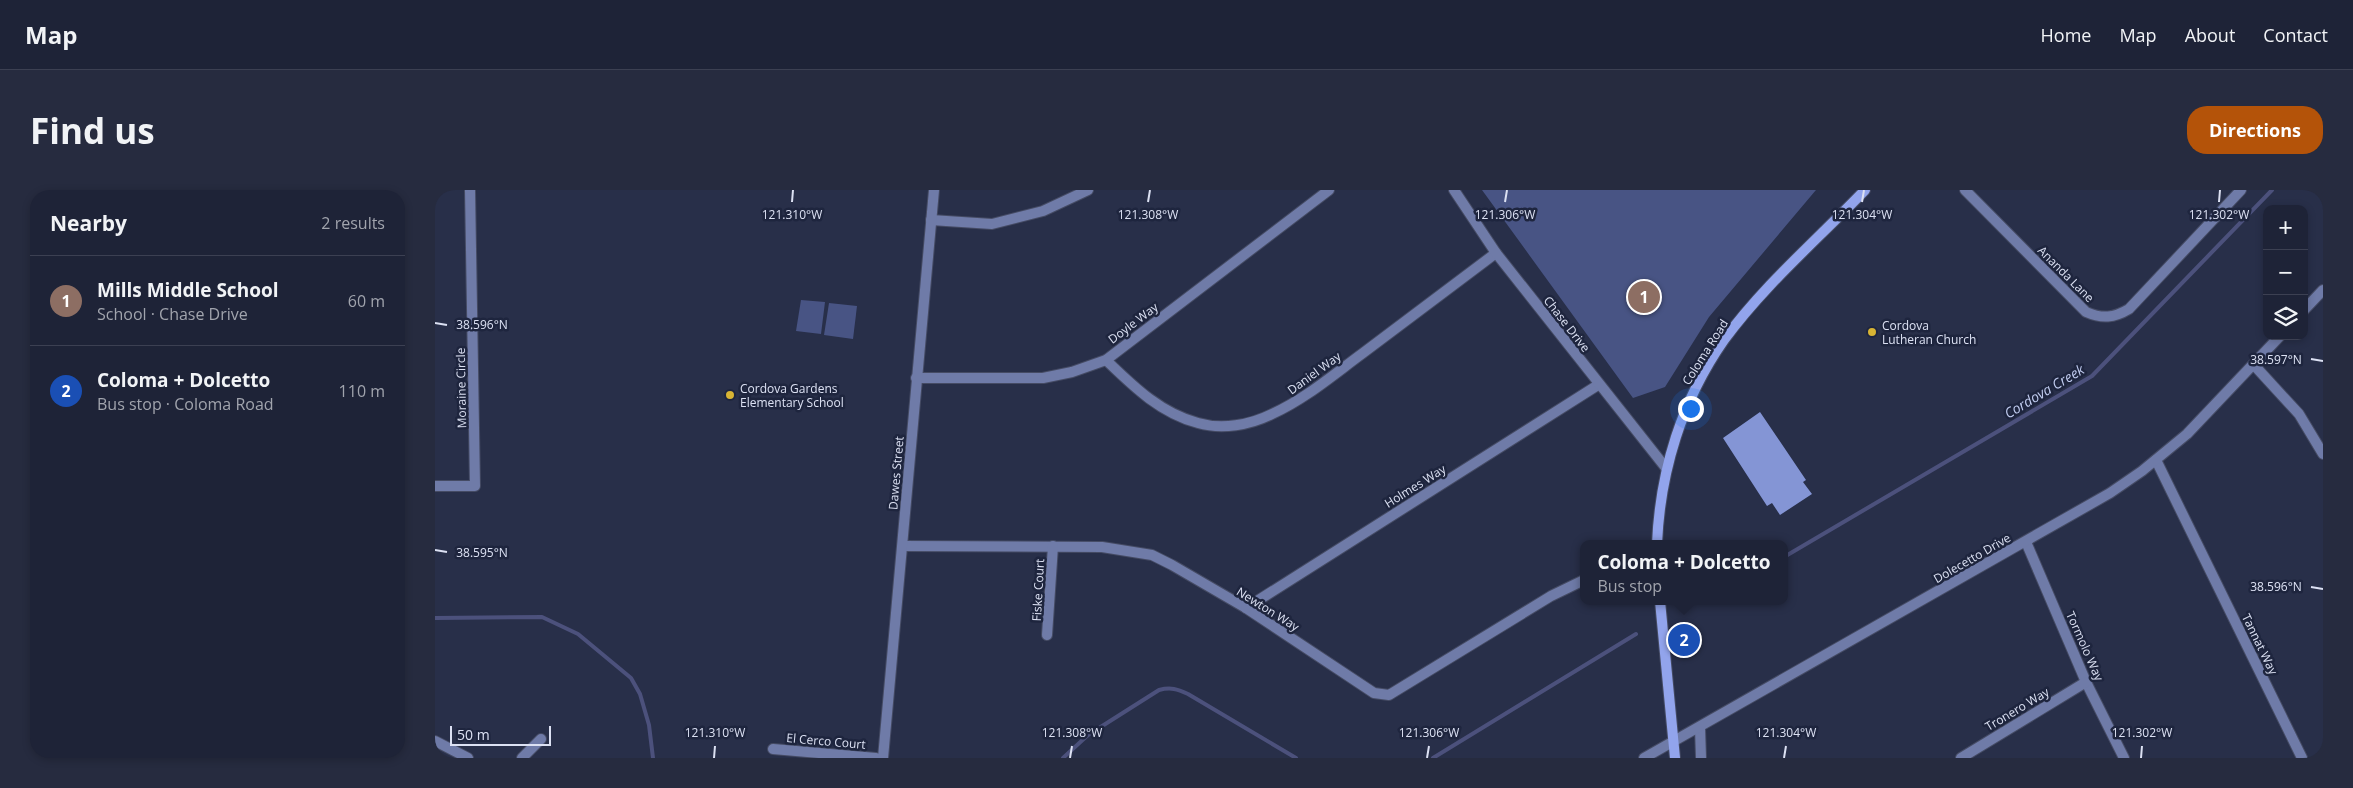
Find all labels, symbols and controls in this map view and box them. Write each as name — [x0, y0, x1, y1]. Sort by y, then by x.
text: Map — [25, 18, 77, 51]
text: Home — [2041, 23, 2091, 47]
text: Map — [2119, 23, 2157, 47]
text: About — [2185, 23, 2235, 47]
text: Contact — [2263, 23, 2328, 47]
button: Directions — [2187, 106, 2323, 154]
text: Find us — [30, 107, 155, 154]
map controls — [2263, 205, 2308, 340]
button: + — [2263, 205, 2308, 250]
text: 121.310°W — [762, 206, 822, 223]
text: 121.308°W — [1118, 206, 1178, 223]
text: 121.306°W — [1475, 206, 1535, 223]
text: 121.304°W — [1832, 206, 1892, 223]
text: 121.302°W — [2189, 206, 2249, 223]
text: Nearby — [50, 209, 127, 237]
text: 2 results — [321, 212, 385, 234]
street label: Ananda Lane — [2034, 242, 2098, 306]
button: − — [2263, 250, 2308, 295]
text: Mills Middle School — [97, 277, 278, 303]
pin: 1 — [1628, 278, 1660, 316]
text: 1 — [61, 290, 71, 312]
text: 60 m — [348, 290, 385, 312]
street label: Chase Drive — [1540, 293, 1594, 356]
button: layers — [2263, 295, 2308, 340]
street label: Doyle Way — [1104, 298, 1162, 347]
text: School · Chase Drive — [97, 303, 248, 325]
text: 38.596°N — [456, 316, 508, 333]
street label: Coloma Road — [1678, 316, 1732, 388]
place label: Cordova Lutheran Church — [1882, 317, 1976, 348]
marker: Cordova Lutheran Church — [1866, 326, 1878, 338]
street label: Moraine Circle — [452, 347, 470, 429]
street label: Daniel Way — [1284, 347, 1345, 398]
text: 38.597°N — [2250, 351, 2302, 368]
water label: Cordova Creek — [2000, 359, 2089, 422]
text: Coloma + Dolcetto — [97, 367, 270, 393]
text: 2 — [61, 380, 71, 402]
text: 110 m — [339, 380, 385, 402]
place label: Cordova Gardens Elementary School — [740, 380, 844, 411]
marker: Cordova Gardens Elementary School — [724, 389, 736, 401]
text: Bus stop · Coloma Road — [97, 393, 274, 415]
your location — [1678, 396, 1704, 422]
street label: Dawes Street — [884, 436, 908, 510]
street label: Holmes Way — [1381, 460, 1450, 512]
street label: Dolecetto Drive — [1930, 529, 2014, 587]
popup — [1580, 540, 1788, 605]
text: 38.595°N — [456, 544, 508, 561]
text: Coloma + Dolcetto — [1597, 549, 1771, 575]
street label: Fiske Court — [1028, 558, 1048, 622]
text: Bus stop — [1597, 575, 1662, 597]
text: 38.596°N — [2250, 578, 2302, 595]
street label: Newton Way — [1233, 583, 1303, 635]
street label: Tormolo Way — [2062, 609, 2108, 684]
street label: Tannat Way — [2238, 611, 2282, 678]
pin: 2 — [1668, 621, 1700, 659]
street label: Tronero Way — [1982, 683, 2053, 735]
scale bar — [450, 723, 551, 746]
text: 121.310°W — [685, 724, 745, 741]
text: 121.308°W — [1042, 724, 1102, 741]
text: 121.306°W — [1399, 724, 1459, 741]
text: 121.304°W — [1756, 724, 1816, 741]
text: 121.302°W — [2112, 724, 2172, 741]
text: 50 m — [457, 725, 490, 744]
street label: El Cerco Court — [786, 729, 866, 753]

